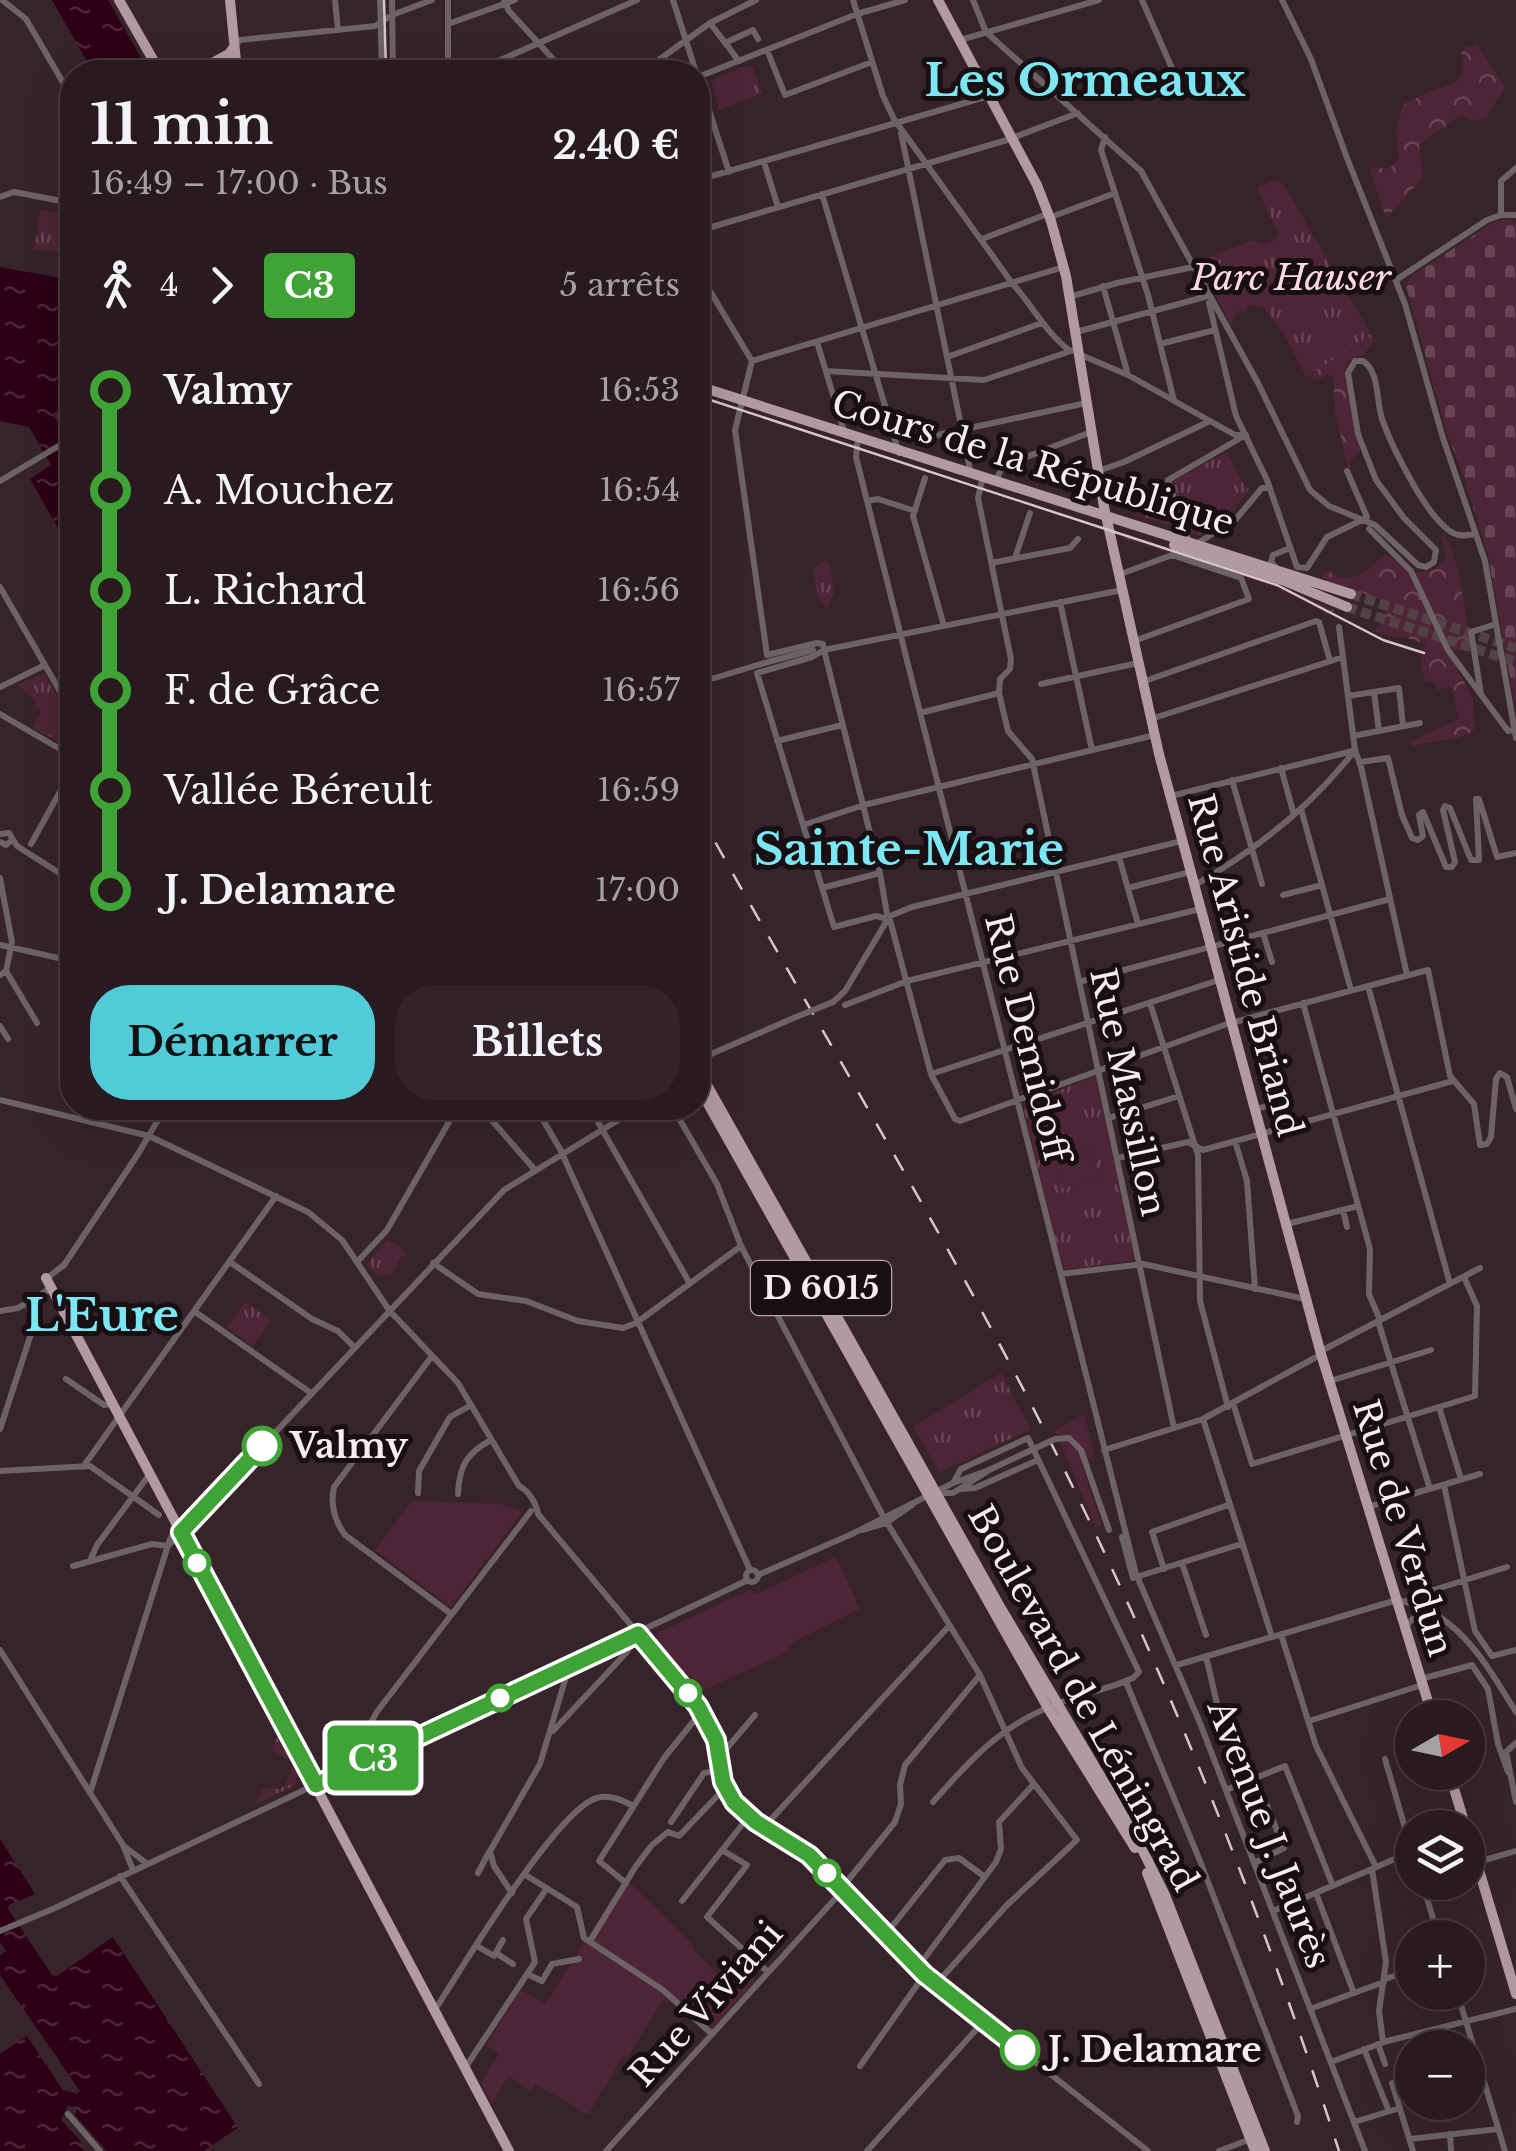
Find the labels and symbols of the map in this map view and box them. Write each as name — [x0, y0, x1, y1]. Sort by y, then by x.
district label: Les Ormeaux — [924, 52, 1246, 108]
park label: Parc Hauser — [1190, 256, 1393, 299]
street label: Cours de la République — [827, 381, 1239, 544]
street label: Rue Aristide Briand — [1179, 789, 1312, 1141]
district label: Sainte-Marie — [754, 821, 1064, 877]
street label: Rue Demidoff — [976, 910, 1080, 1170]
street label: Rue Massillon — [1081, 964, 1176, 1220]
road number: D 6015 — [751, 1261, 891, 1315]
district label: L'Eure — [25, 1287, 179, 1343]
street label: Rue de Verdun — [1344, 1395, 1463, 1661]
place label: Valmy — [288, 1424, 408, 1467]
marker: Valmy — [243, 1427, 281, 1465]
street label: Boulevard de Léningrad — [959, 1497, 1208, 1898]
unlabelled marker — [184, 1550, 210, 1576]
unlabelled marker — [675, 1680, 701, 1706]
unlabelled marker — [487, 1685, 513, 1711]
street label: Avenue J. Jaurès — [1198, 1693, 1340, 1974]
north arrow — [1395, 1700, 1485, 1790]
line badge: C3 — [328, 1726, 418, 1790]
unlabelled marker — [814, 1860, 840, 1886]
street label: Rue Viviani — [620, 1912, 791, 2095]
place label: J. Delamare — [1042, 2028, 1262, 2071]
marker: J. Delamare — [1001, 2031, 1039, 2069]

